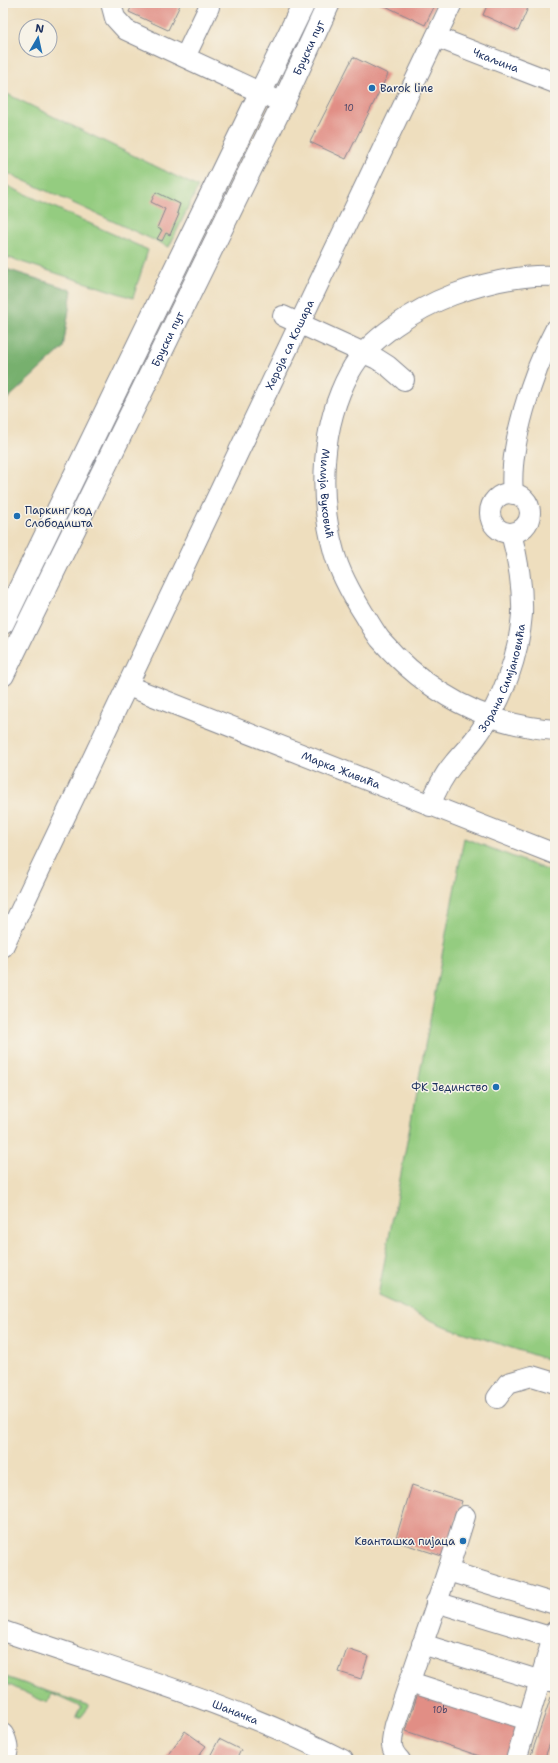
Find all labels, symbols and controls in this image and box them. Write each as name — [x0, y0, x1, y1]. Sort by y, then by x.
street label: Бруски пут — [289, 17, 328, 78]
north arrow — [18, 18, 58, 58]
text: N — [34, 21, 45, 37]
street label: Чкаљина — [470, 44, 521, 76]
place label: Barok line — [380, 81, 433, 96]
marker: Barok line — [367, 83, 377, 93]
house number: 10 — [344, 102, 354, 114]
street label: Хероја са Кошара — [262, 297, 317, 392]
street label: Бруски пут — [148, 309, 187, 369]
street label: Милија Вуковић — [317, 448, 338, 539]
place label: Паркинг код Слободишта — [25, 503, 93, 531]
marker: Паркинг код Слободишта — [12, 511, 22, 521]
street label: Зорана Симјановића — [474, 623, 529, 735]
street label: Марка Живића — [300, 748, 383, 792]
place label: ФК Јединство — [411, 1080, 488, 1095]
marker: ФК Јединство — [491, 1082, 501, 1092]
place label: Кванташка пијаца — [355, 1534, 455, 1549]
marker: Кванташка пијаца — [458, 1536, 468, 1546]
street label: Шаначка — [210, 1696, 261, 1728]
house number: 10b — [432, 1704, 448, 1716]

